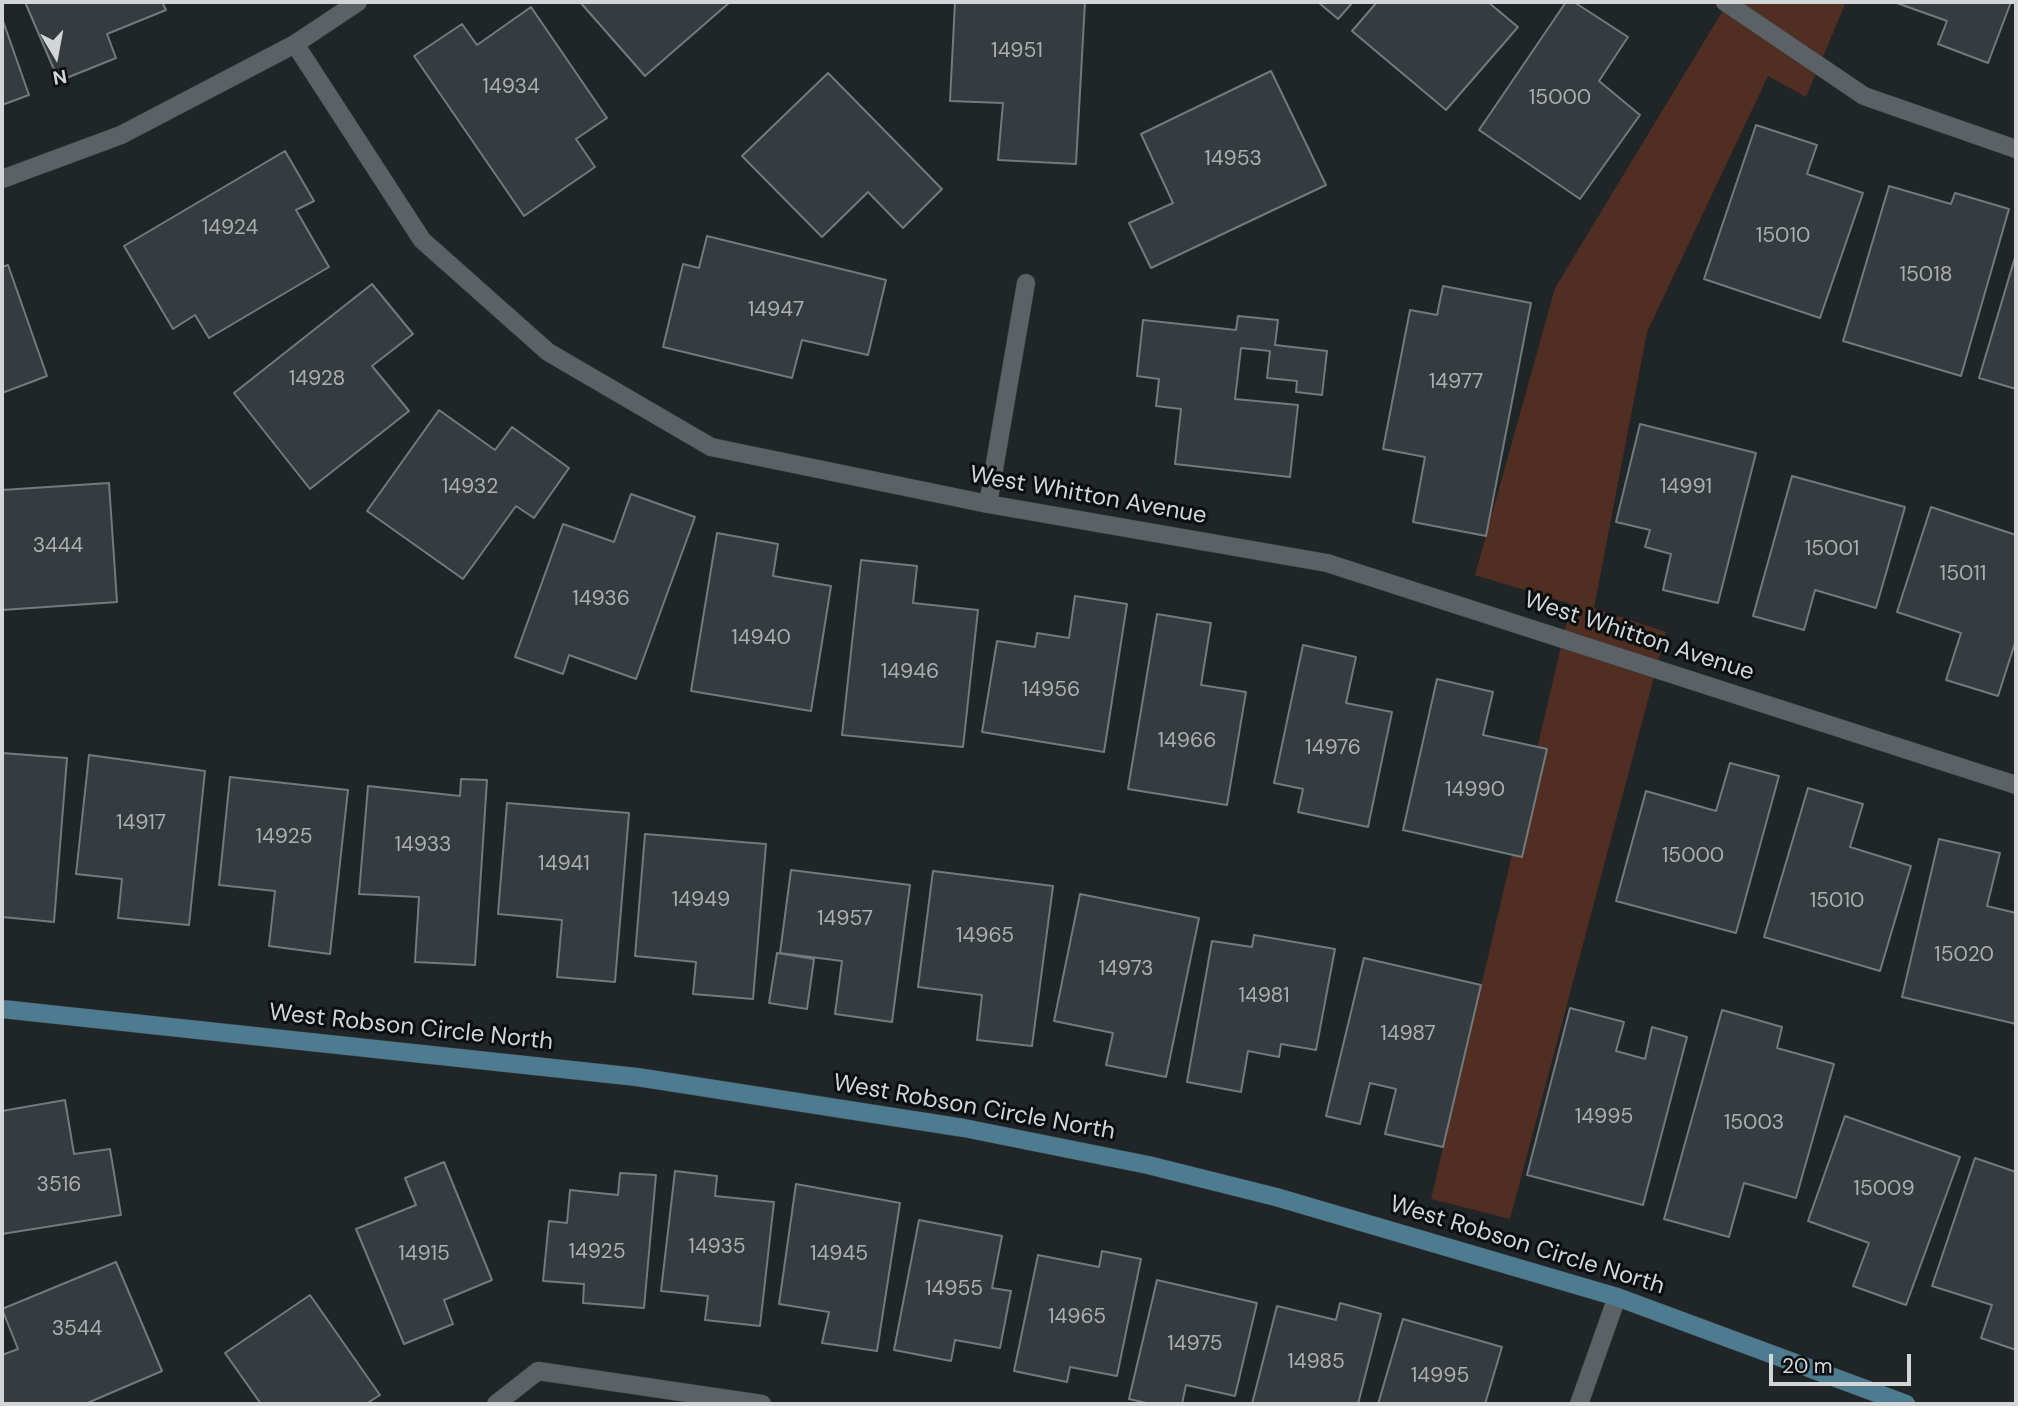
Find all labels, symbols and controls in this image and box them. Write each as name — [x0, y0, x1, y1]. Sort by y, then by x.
north arrow — [21, 21, 91, 91]
house number: 14951 — [991, 38, 1043, 64]
text: N — [51, 64, 69, 91]
house number: 14934 — [482, 74, 540, 100]
house number: 15000 — [1529, 85, 1591, 111]
house number: 14953 — [1204, 146, 1262, 172]
house number: 14924 — [202, 215, 258, 241]
house number: 15010 — [1756, 223, 1810, 249]
house number: 15018 — [1899, 262, 1953, 288]
house number: 14947 — [748, 297, 804, 323]
house number: 14928 — [289, 366, 345, 392]
house number: 14977 — [1429, 369, 1483, 395]
street label: West Whitton Avenue — [967, 461, 1209, 531]
house number: 14932 — [442, 474, 498, 500]
house number: 14991 — [1660, 474, 1712, 500]
house number: 3444 — [33, 533, 83, 559]
house number: 15001 — [1805, 536, 1859, 562]
house number: 15011 — [1940, 561, 1986, 587]
house number: 14936 — [572, 586, 630, 612]
street label: West Whitton Avenue — [1520, 586, 1758, 688]
house number: 14940 — [731, 625, 791, 651]
house number: 14946 — [881, 659, 939, 685]
house number: 14956 — [1022, 677, 1080, 703]
house number: 14966 — [1158, 728, 1216, 754]
house number: 14976 — [1305, 735, 1361, 761]
house number: 14990 — [1445, 777, 1505, 803]
house number: 14917 — [116, 810, 166, 836]
house number: 14925 — [255, 824, 313, 850]
house number: 14933 — [395, 832, 451, 858]
house number: 15000 — [1662, 843, 1724, 869]
house number: 14941 — [538, 851, 590, 877]
house number: 14949 — [672, 887, 730, 913]
house number: 15010 — [1810, 888, 1864, 914]
house number: 14957 — [817, 906, 873, 932]
house number: 14965 — [956, 923, 1014, 949]
house number: 15020 — [1934, 942, 1994, 968]
house number: 14973 — [1098, 956, 1154, 982]
house number: 14981 — [1238, 983, 1290, 1009]
street label: West Robson Circle North — [267, 999, 555, 1057]
house number: 14987 — [1380, 1021, 1436, 1047]
street label: West Robson Circle North — [831, 1069, 1117, 1147]
house number: 14995 — [1575, 1104, 1633, 1130]
house number: 15003 — [1724, 1110, 1784, 1136]
house number: 3516 — [37, 1172, 81, 1198]
house number: 15009 — [1853, 1176, 1915, 1202]
street label: West Robson Circle North — [1386, 1190, 1668, 1302]
house number: 14935 — [688, 1234, 746, 1260]
house number: 14925 — [568, 1239, 626, 1265]
house number: 14915 — [398, 1241, 450, 1267]
house number: 14945 — [810, 1241, 868, 1267]
house number: 14955 — [925, 1276, 983, 1302]
house number: 14965 — [1048, 1304, 1106, 1330]
house number: 3544 — [52, 1316, 102, 1342]
house number: 14975 — [1167, 1331, 1223, 1357]
scale bar — [1773, 1340, 1915, 1384]
house number: 14985 — [1287, 1349, 1345, 1375]
text: 20 m — [1782, 1352, 1833, 1380]
house number: 14995 — [1411, 1363, 1469, 1389]

